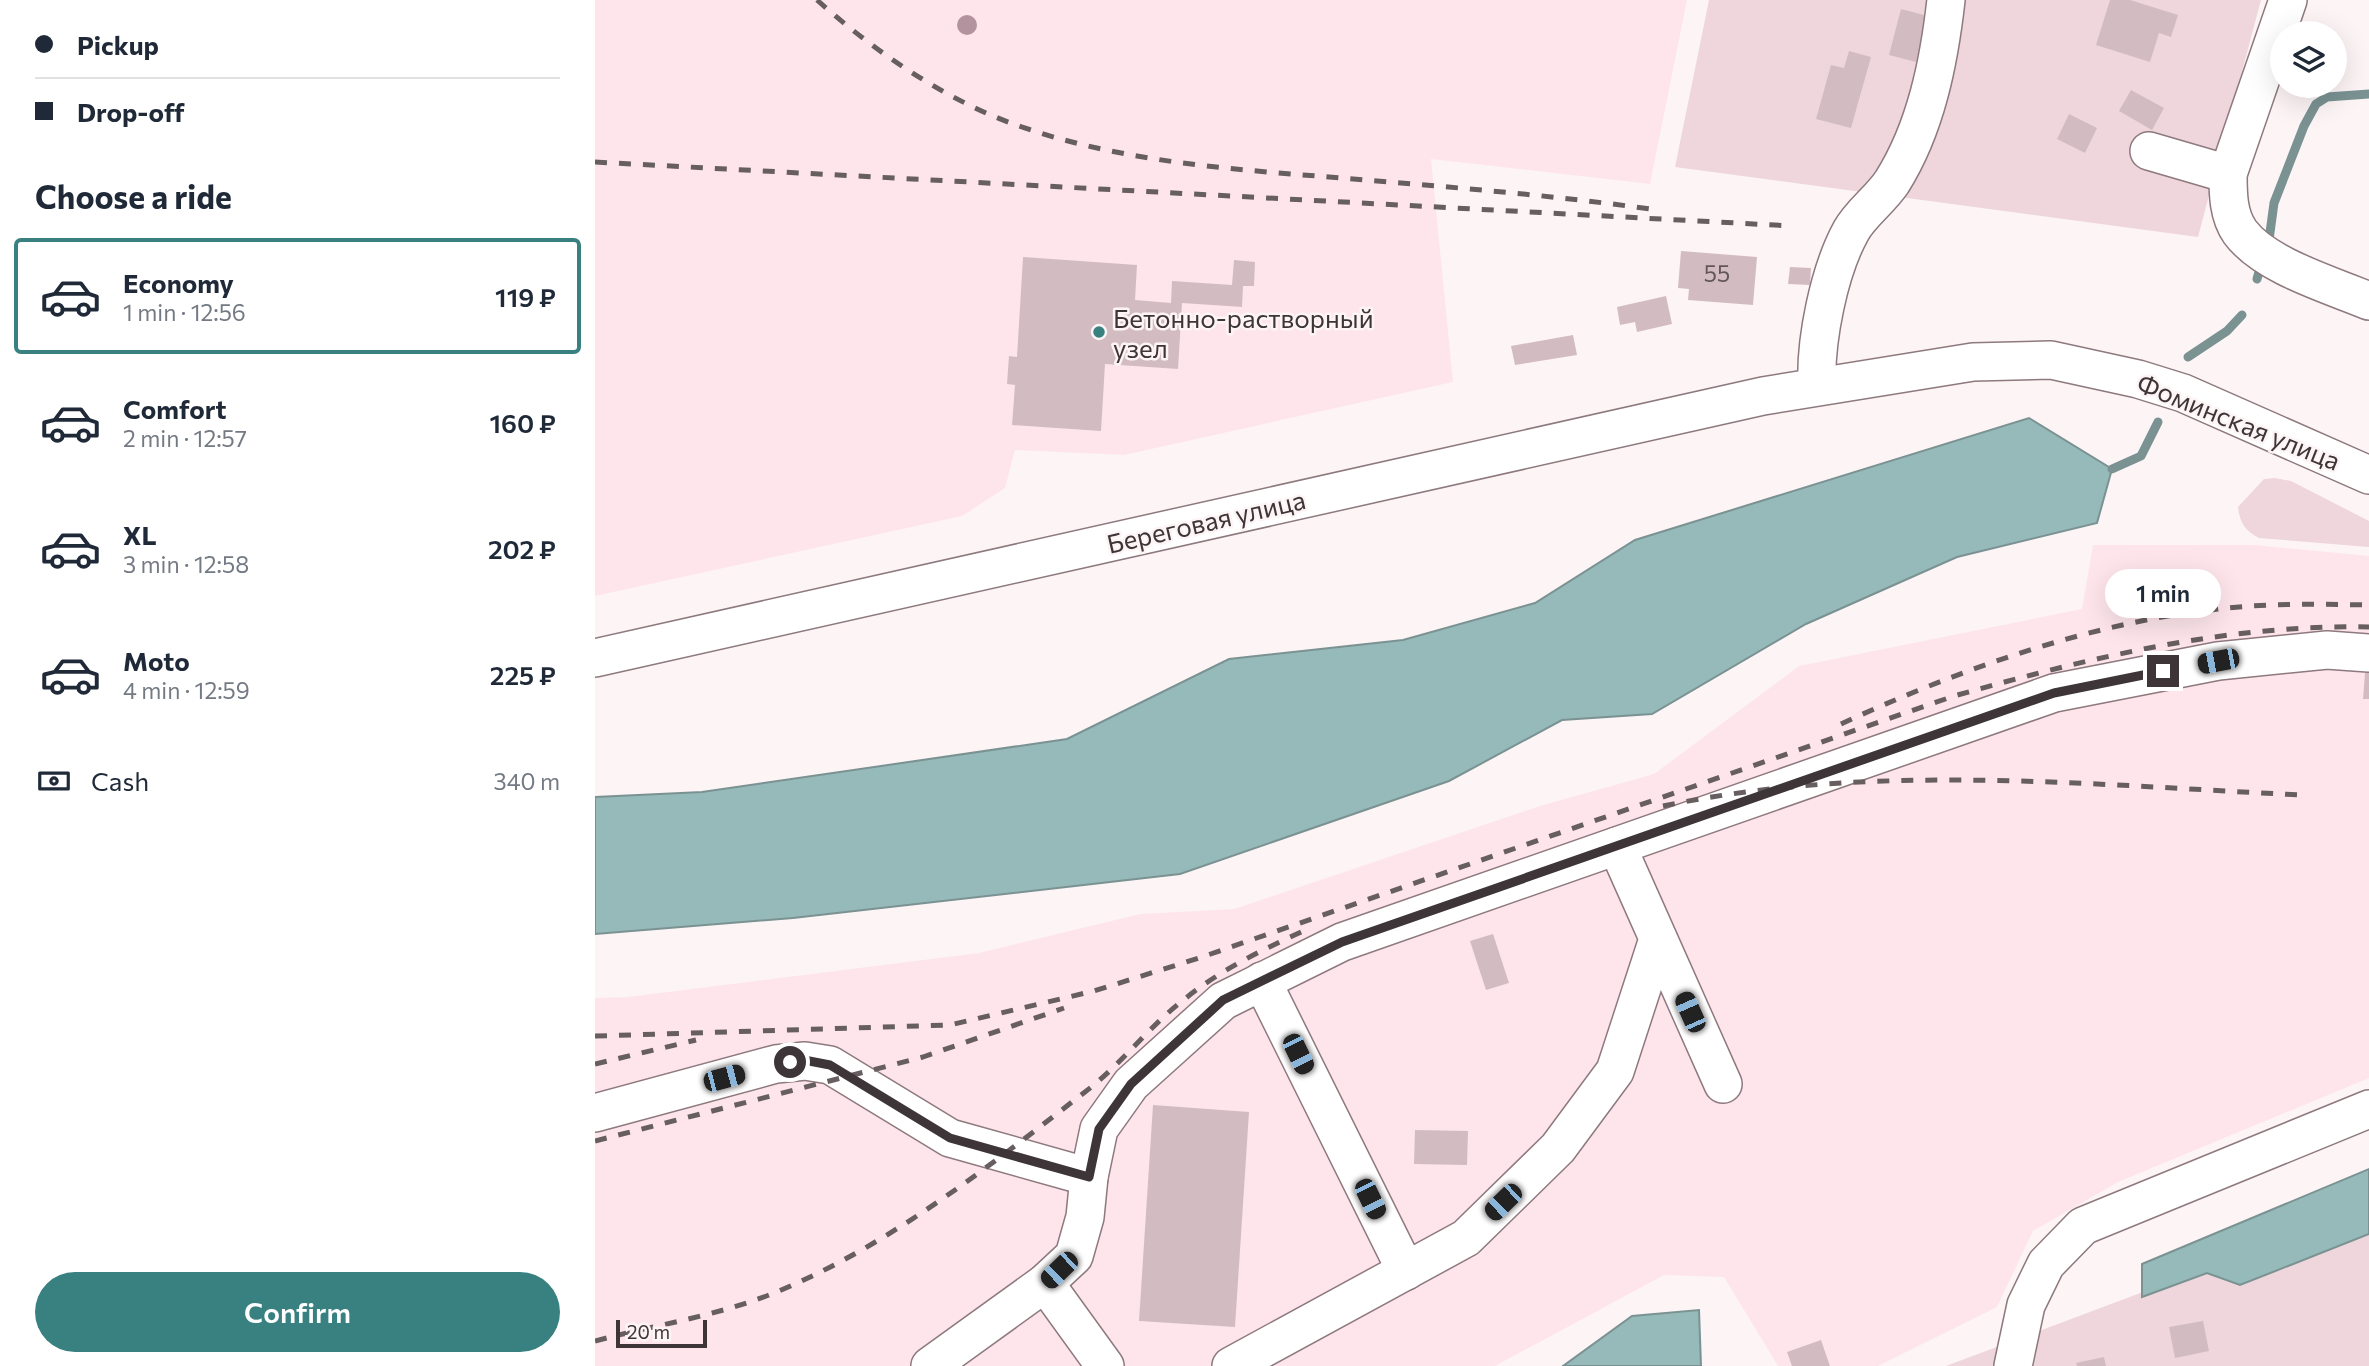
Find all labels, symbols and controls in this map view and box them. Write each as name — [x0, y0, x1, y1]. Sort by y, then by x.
map controls — [2270, 21, 2347, 98]
button: layers — [2270, 21, 2347, 98]
text: Pickup — [77, 29, 159, 60]
text: Drop-off — [77, 96, 184, 127]
text: Choose a ride — [35, 176, 232, 216]
house number: 55 — [1704, 259, 1730, 287]
icon: car — [39, 265, 102, 328]
text: Economy — [123, 267, 234, 298]
text: 119 ₽ — [495, 281, 556, 312]
text: 1 min · 12:56 — [123, 298, 246, 326]
place label: Бетонно-растворный узел — [1113, 302, 1374, 363]
marker: Бетонно-растворный узел — [1091, 324, 1107, 340]
street label: Фоминская улица — [2133, 366, 2345, 476]
icon: car — [39, 391, 102, 454]
text: Comfort — [123, 393, 226, 424]
text: 160 ₽ — [489, 407, 556, 438]
text: 2 min · 12:57 — [123, 424, 247, 452]
street label: Береговая улица — [1104, 483, 1308, 559]
icon: car — [39, 517, 102, 580]
text: XL — [123, 519, 157, 550]
text: 202 ₽ — [488, 533, 556, 564]
text: 3 min · 12:58 — [123, 550, 249, 578]
callout: 1 min — [2105, 570, 2221, 618]
text: 1 min — [2136, 579, 2190, 607]
icon: car — [39, 643, 102, 706]
text: Moto — [123, 645, 190, 676]
car — [2196, 647, 2241, 675]
route end — [2147, 655, 2179, 687]
text: 225 ₽ — [490, 659, 556, 690]
text: 4 min · 12:59 — [123, 676, 250, 704]
icon: cash — [35, 762, 73, 800]
text: Cash — [91, 765, 149, 796]
text: 340 m — [494, 767, 560, 795]
car — [1672, 989, 1709, 1035]
car — [1280, 1031, 1317, 1077]
route start — [774, 1046, 806, 1078]
car — [701, 1062, 748, 1094]
car — [1352, 1176, 1389, 1222]
car — [1481, 1180, 1526, 1224]
car — [1037, 1248, 1082, 1292]
button: Confirm — [35, 1272, 560, 1352]
scale bar — [616, 1317, 707, 1349]
text: 20 m — [627, 1320, 670, 1343]

